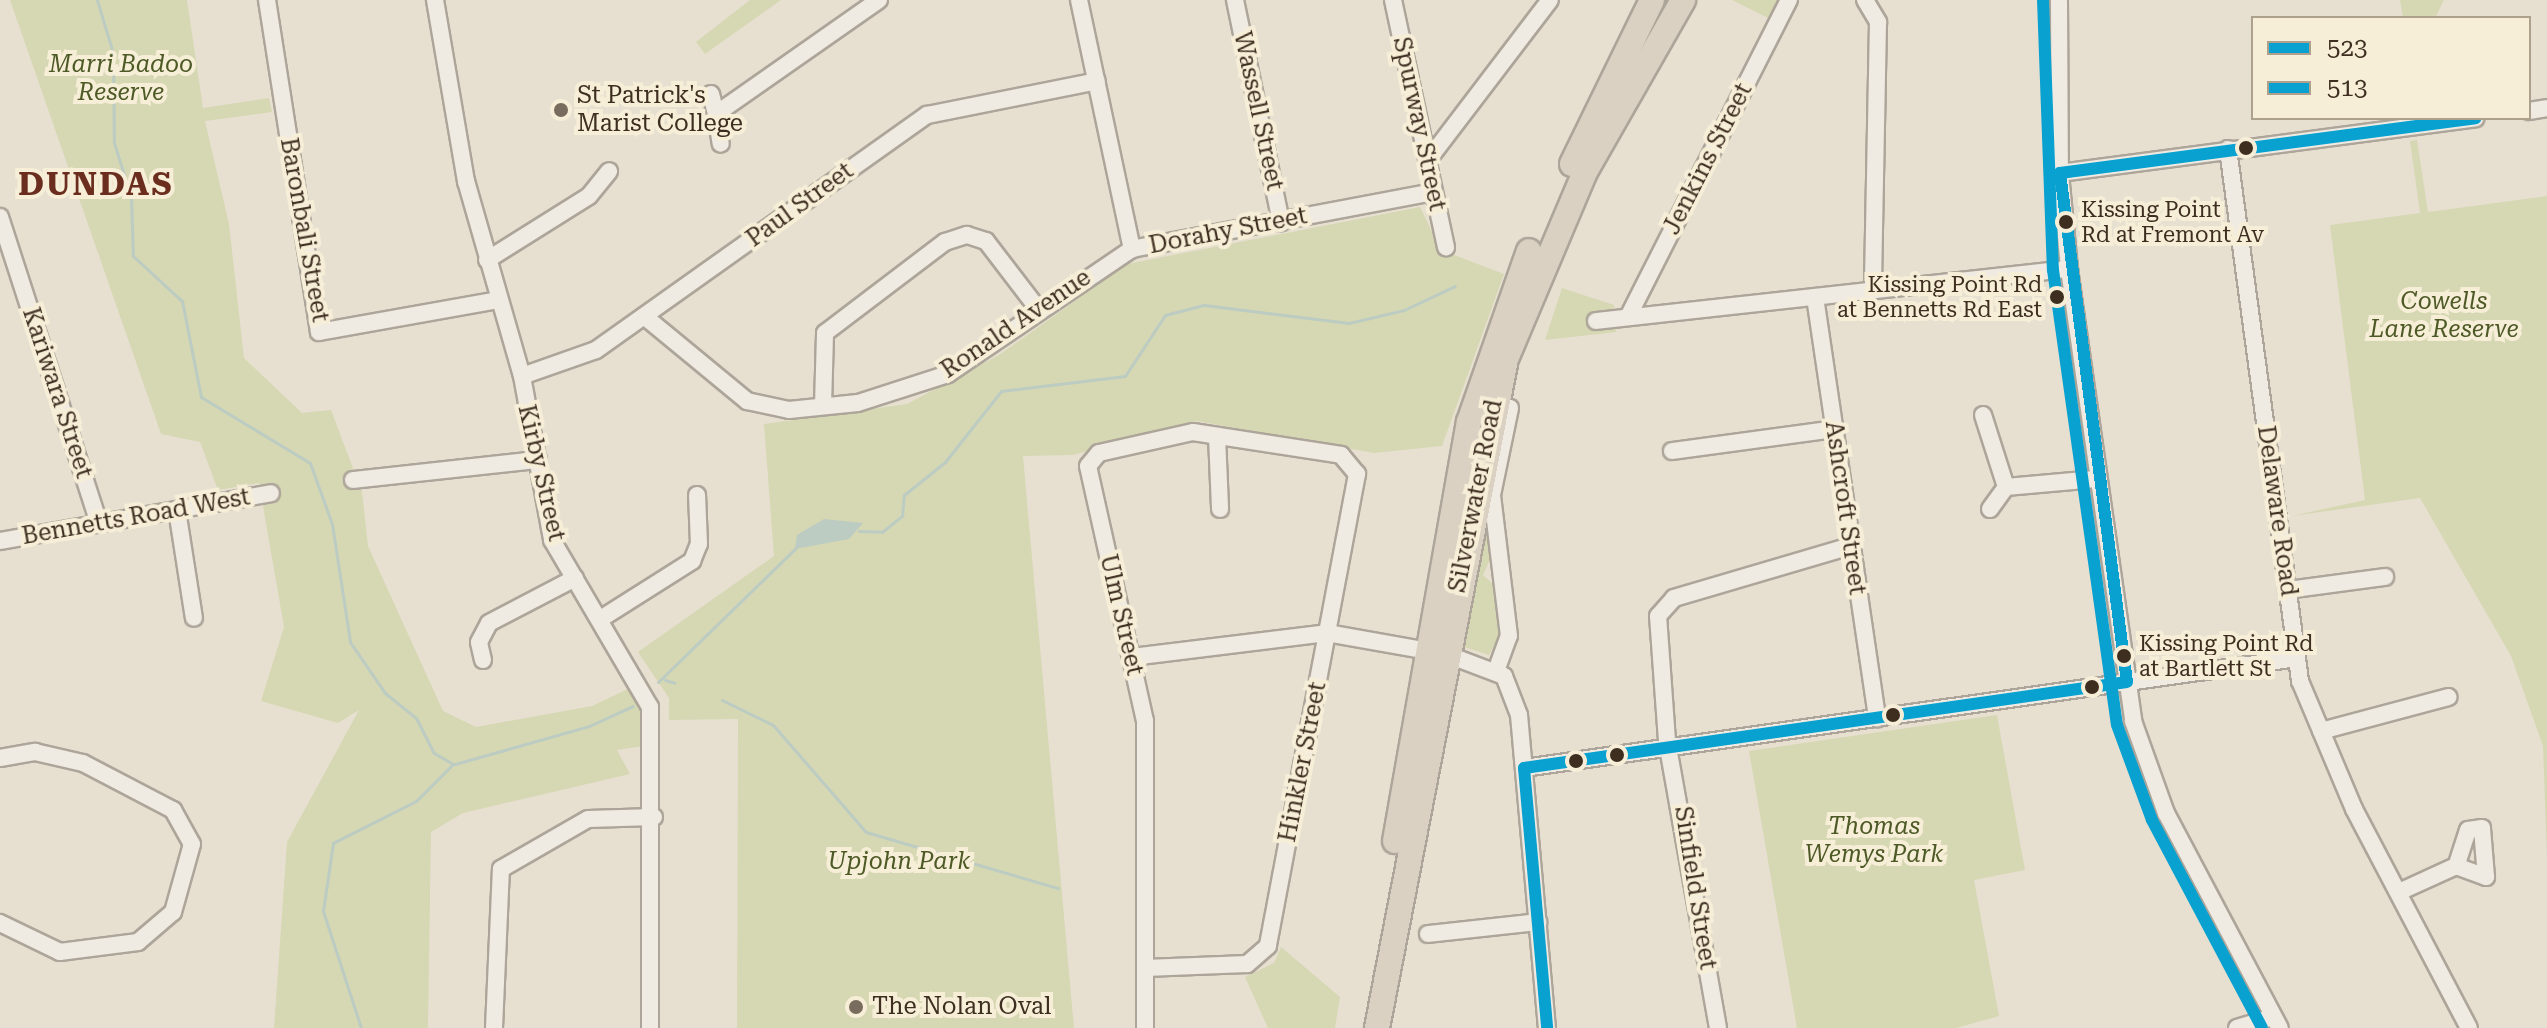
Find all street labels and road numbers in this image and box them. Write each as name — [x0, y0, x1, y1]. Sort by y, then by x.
street label: Wassell Street — [1227, 29, 1289, 193]
street label: Spurway Street — [1387, 34, 1451, 214]
street label: Jenkins Street — [1657, 78, 1759, 240]
street label: Baronbali Street — [274, 136, 334, 324]
street label: Paul Street — [741, 157, 859, 253]
street label: Dorahy Street — [1147, 202, 1309, 260]
street label: Ronald Avenue — [936, 263, 1096, 385]
street label: Kariwara Street — [16, 304, 98, 482]
street label: Silverwater Road — [1443, 397, 1509, 595]
street label: Kirby Street — [511, 402, 571, 544]
street label: Ashcroft Street — [1819, 419, 1871, 597]
street label: Delaware Road — [2251, 424, 2303, 598]
street label: Bennetts Road West — [20, 483, 252, 551]
street label: Ulm Street — [1093, 552, 1149, 678]
street label: Hinkler Street — [1273, 679, 1333, 845]
street label: Sinfield Street — [1668, 804, 1722, 972]

